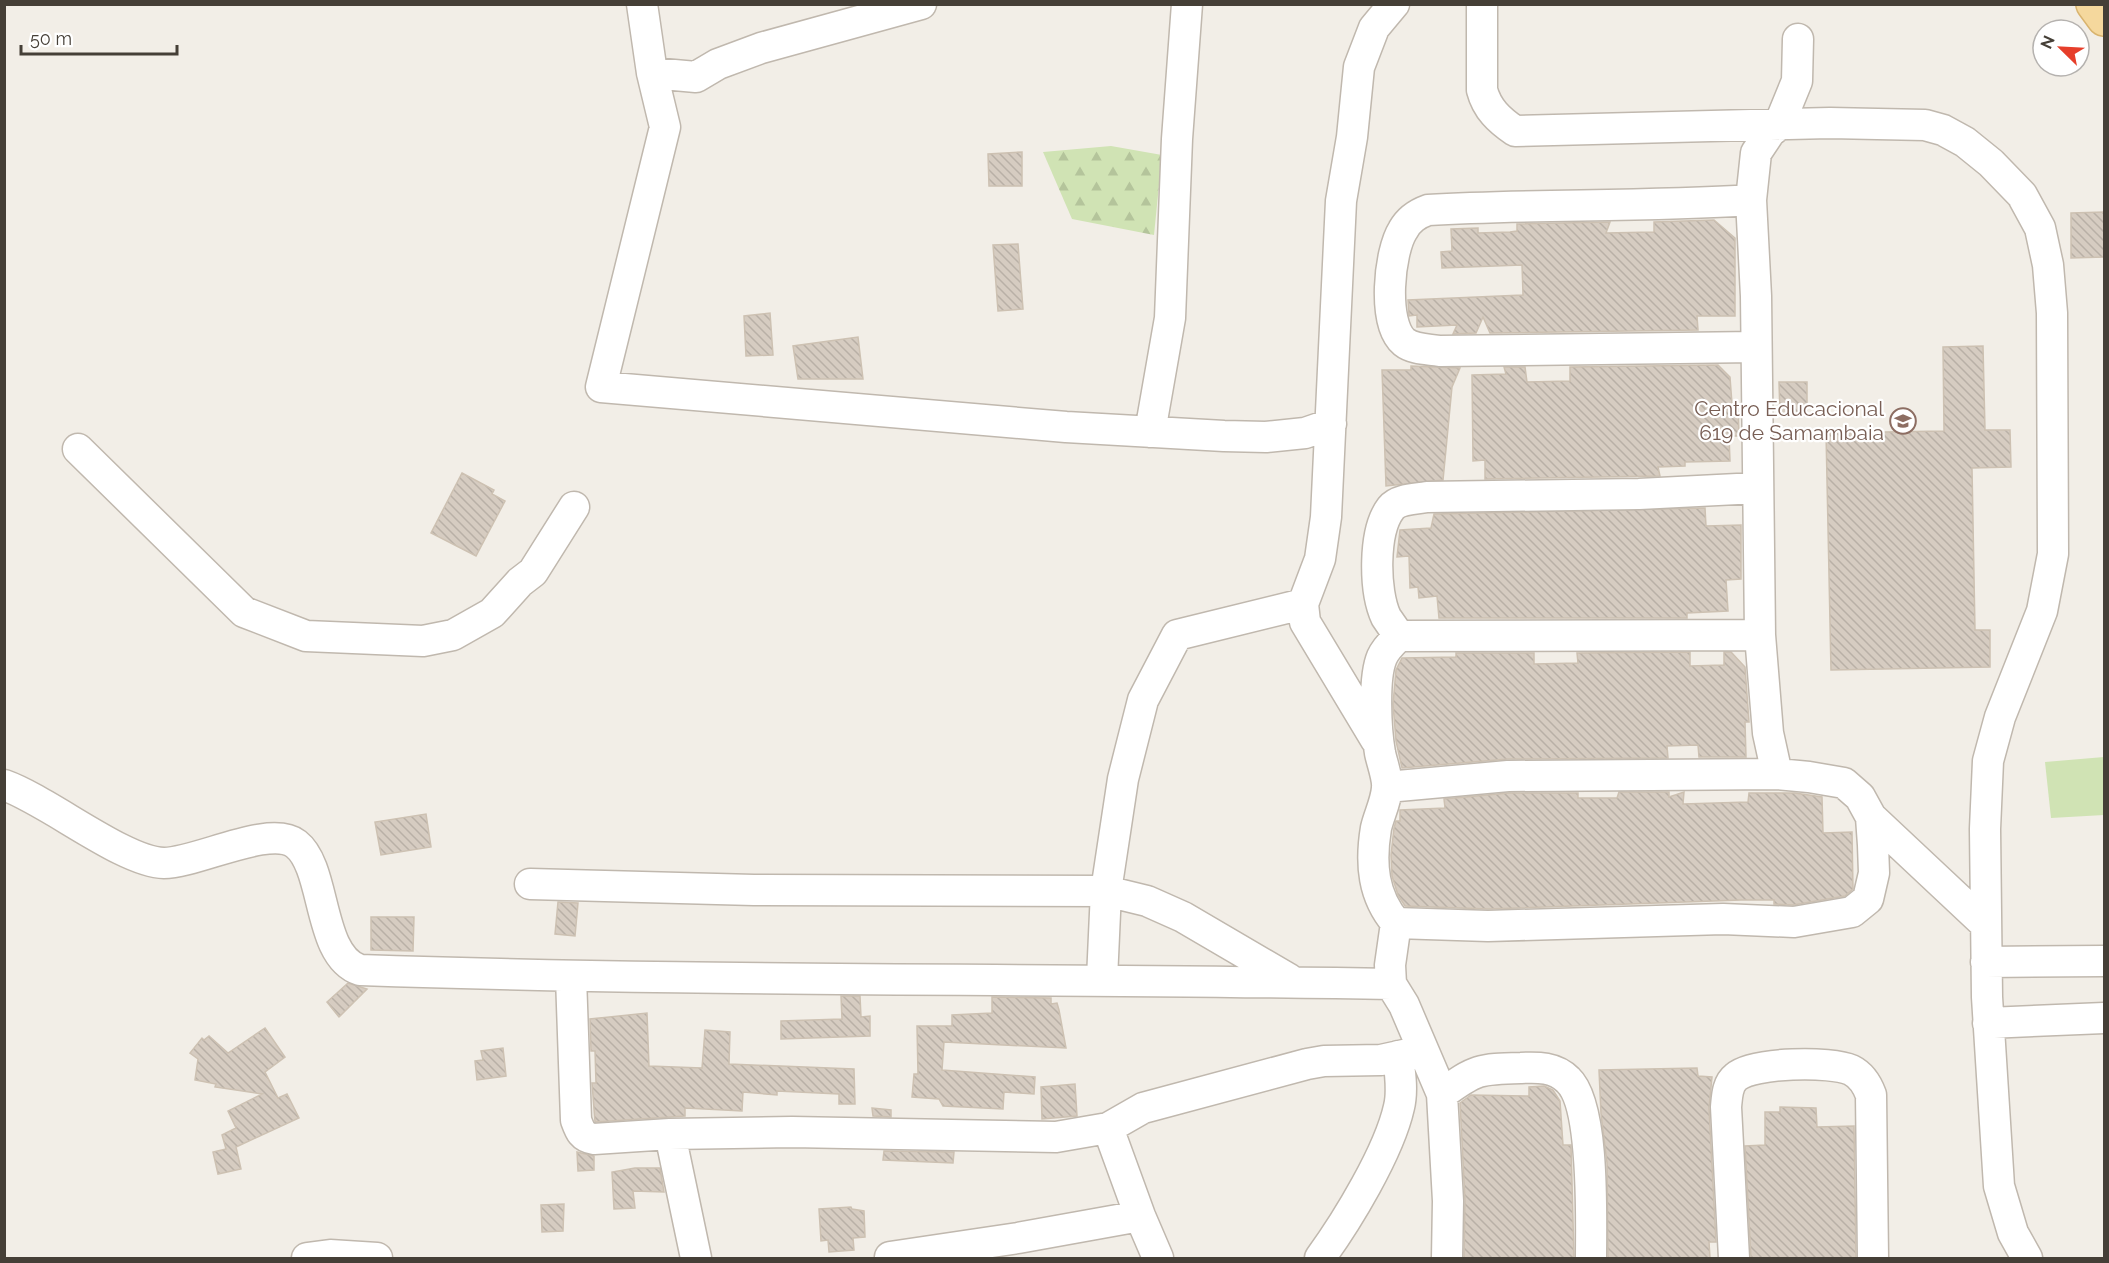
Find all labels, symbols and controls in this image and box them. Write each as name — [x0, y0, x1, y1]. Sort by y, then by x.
scale bar — [21, 18, 177, 56]
north arrow — [2031, 18, 2091, 78]
text: 50 m — [30, 28, 72, 49]
text: N — [2037, 33, 2059, 52]
place label: Centro Educacional 619 de Samambaia — [1694, 396, 1884, 445]
school or university icon: Centro Educacional 619 de Samambaia — [1888, 406, 1918, 436]

